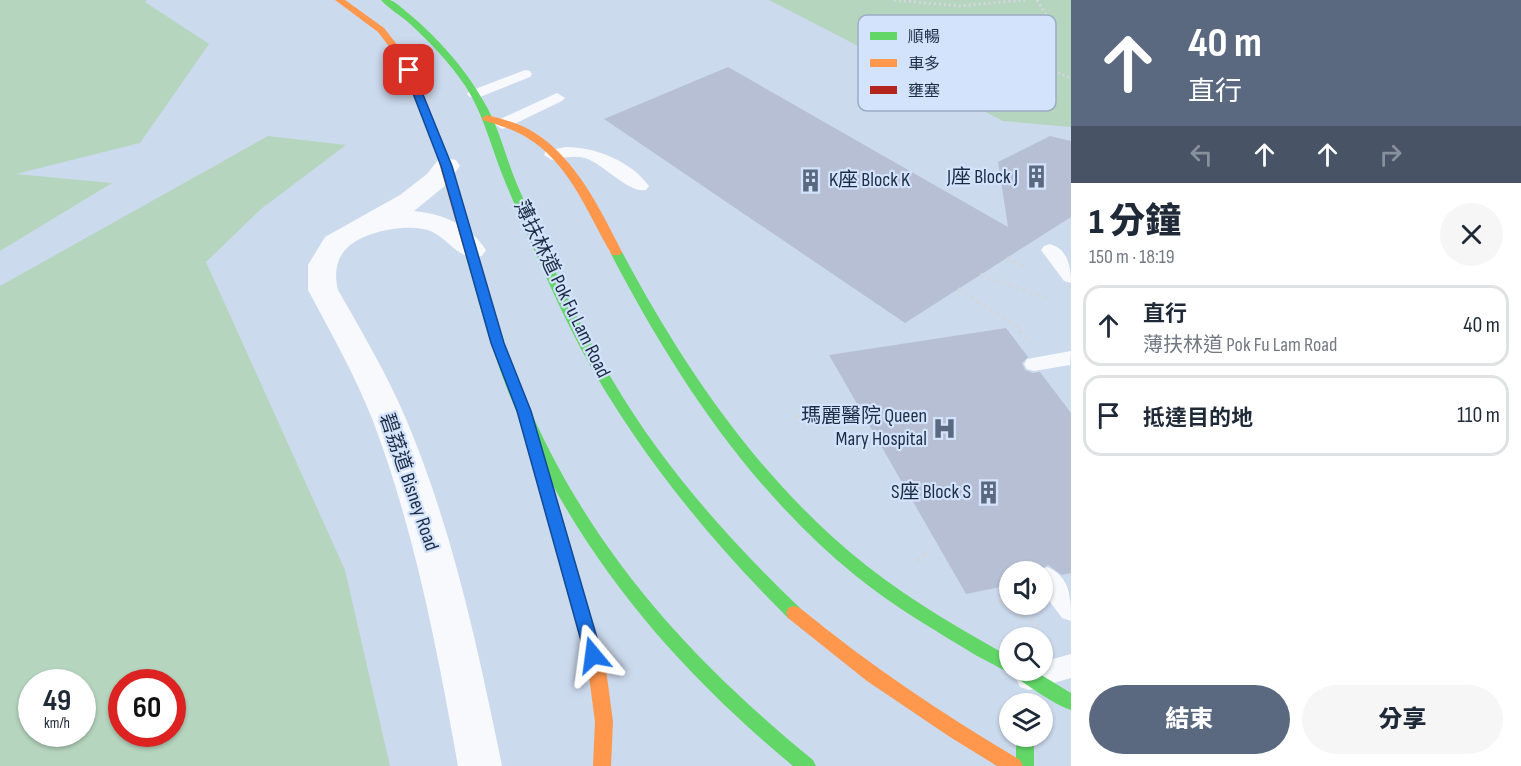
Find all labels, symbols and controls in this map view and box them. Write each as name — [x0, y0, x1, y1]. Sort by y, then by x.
legend — [858, 15, 1056, 111]
text: 40 m — [1188, 18, 1262, 69]
icon: ahead — [1089, 24, 1167, 102]
text: 順暢 — [908, 28, 940, 47]
pin — [383, 44, 434, 95]
icon: arrive — [392, 53, 425, 86]
text: 車多 — [908, 55, 940, 74]
text: 直行 — [1188, 76, 1242, 108]
text: 壅塞 — [908, 82, 940, 101]
icon: left — [1185, 138, 1218, 171]
icon: ahead — [1248, 138, 1281, 171]
icon: ahead — [1311, 138, 1344, 171]
icon: right — [1374, 138, 1407, 171]
building icon: J座 Block J — [1023, 164, 1049, 190]
place label: J座 Block J — [946, 165, 1018, 189]
building icon: K座 Block K — [798, 167, 824, 193]
place label: K座 Block K — [829, 168, 910, 192]
street label: 薄扶林道 Pok Fu Lam Road — [509, 196, 615, 382]
text: 1 分鐘 — [1089, 201, 1181, 244]
button: close — [1440, 203, 1503, 266]
text: 150 m · 18:19 — [1089, 245, 1175, 269]
text: 直行 — [1143, 301, 1187, 328]
icon: ahead — [1092, 309, 1125, 342]
text: 40 m — [1463, 312, 1500, 339]
text: 薄扶林道 Pok Fu Lam Road — [1143, 333, 1337, 357]
icon: arrive — [1092, 399, 1125, 432]
text: 110 m — [1457, 402, 1500, 429]
place label: 瑪麗醫院 Queen Mary Hospital — [801, 404, 927, 451]
text: 抵達目的地 — [1143, 405, 1253, 432]
street label: 碧荔道 Bisney Road — [374, 410, 444, 554]
hospital icon: 瑪麗醫院 Queen Mary Hospital — [932, 415, 958, 441]
building icon: S座 Block S — [976, 479, 1002, 505]
place label: S座 Block S — [891, 480, 971, 504]
map controls — [999, 561, 1053, 747]
button: sound — [999, 561, 1053, 615]
position arrow — [561, 623, 625, 687]
button: search — [999, 627, 1053, 681]
speed limit sign: 60 — [108, 669, 186, 747]
text: 49 — [43, 683, 71, 719]
button: 結束 — [1089, 685, 1290, 754]
button: 分享 — [1302, 685, 1503, 754]
button: layers — [999, 693, 1053, 747]
text: km/h — [44, 714, 70, 733]

